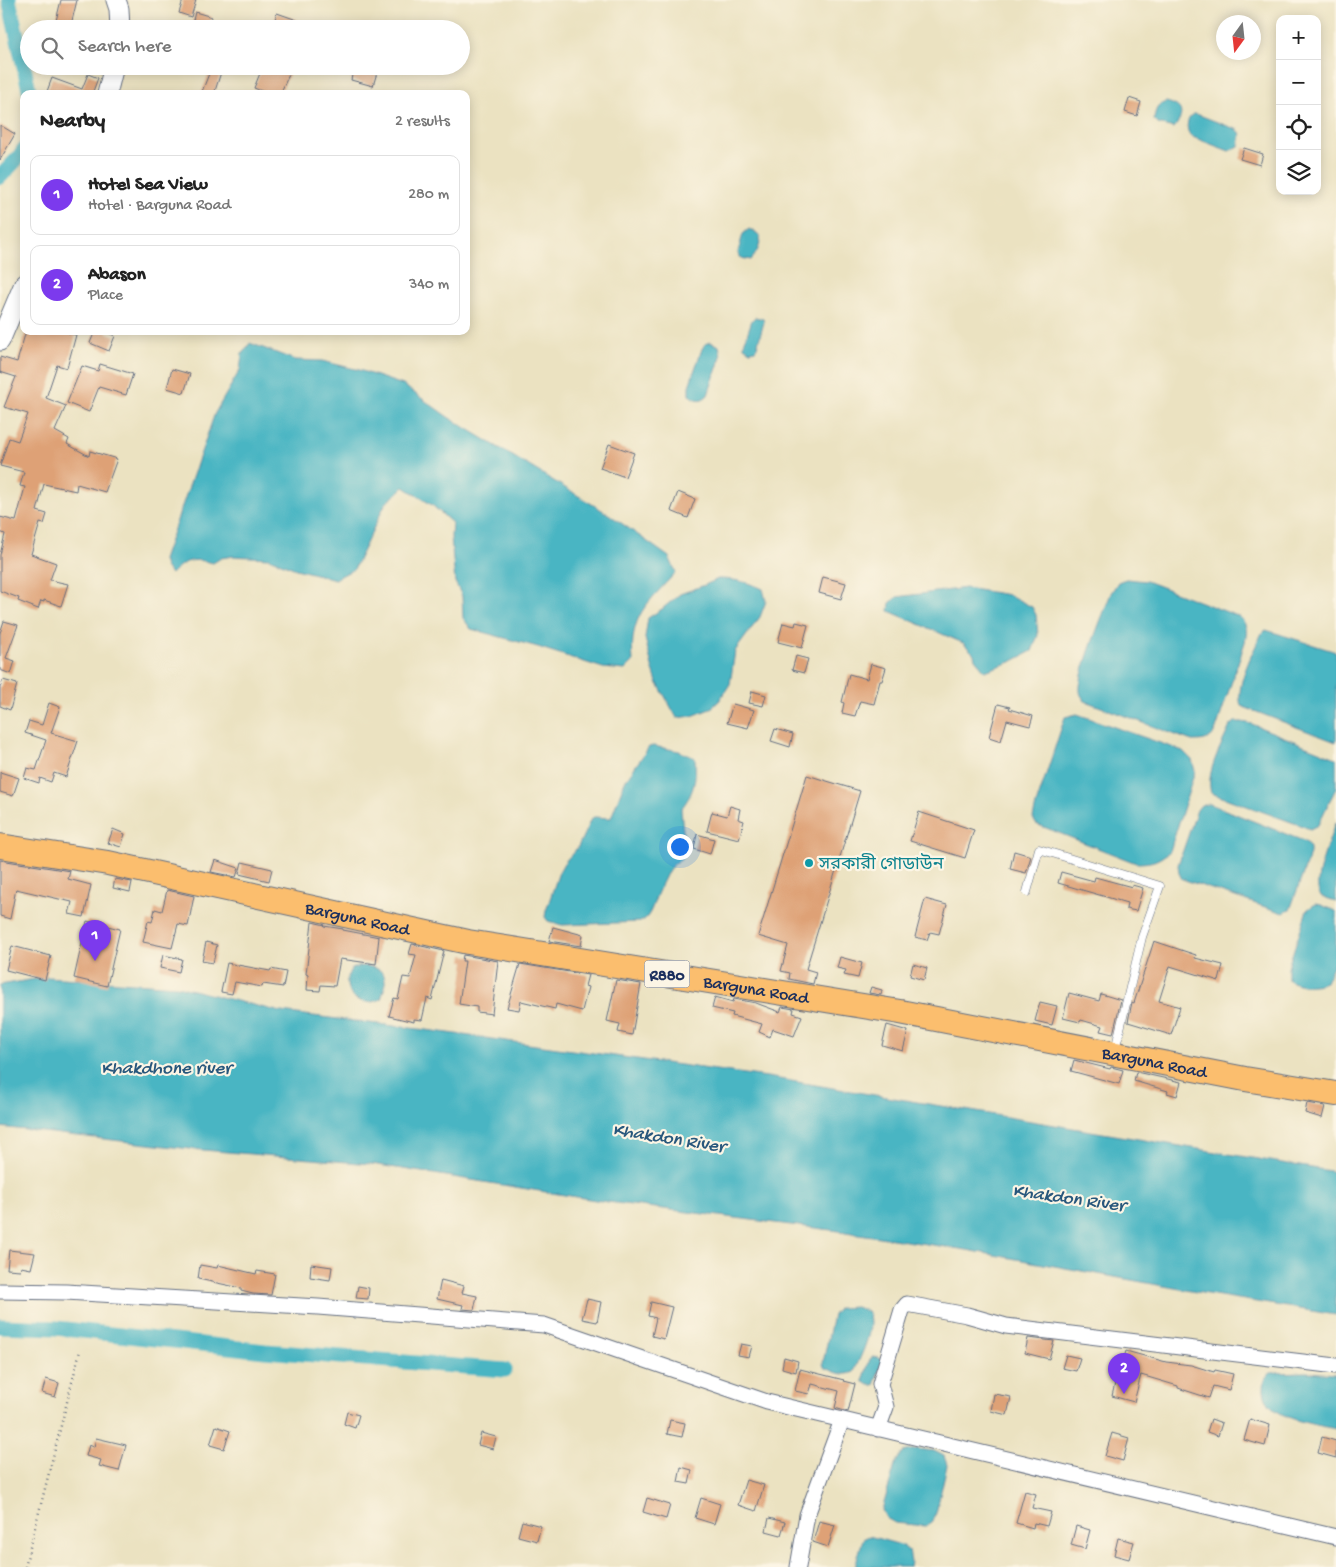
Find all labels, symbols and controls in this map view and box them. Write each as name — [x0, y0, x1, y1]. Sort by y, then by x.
north arrow — [1216, 15, 1261, 60]
map controls — [1276, 15, 1321, 195]
button: + — [1276, 15, 1321, 60]
search box — [20, 20, 470, 75]
icon: search — [38, 34, 66, 62]
text: Search here — [78, 36, 172, 59]
button: − — [1276, 60, 1321, 105]
button: locate — [1276, 105, 1321, 150]
text: Nearby — [40, 110, 105, 135]
text: 2 results — [395, 113, 450, 132]
button: layers — [1276, 150, 1321, 195]
text: Hotel Sea View — [88, 174, 208, 197]
text: 1 — [54, 186, 60, 205]
text: 280 m — [408, 186, 449, 205]
text: Hotel · Barguna Road — [88, 197, 231, 216]
text: Abason — [88, 264, 146, 287]
text: 2 — [53, 276, 61, 295]
text: 340 m — [409, 276, 449, 295]
text: Place — [88, 287, 123, 306]
your location — [667, 834, 693, 860]
place label: সরকারী গোডাউন — [818, 853, 945, 876]
marker: সরকারী গোডাউন — [803, 857, 815, 869]
street label: Barguna Road — [302, 898, 413, 942]
pin: 1 — [79, 920, 111, 961]
road number: R880 — [644, 961, 690, 988]
street label: Barguna Road — [701, 972, 812, 1010]
street label: Barguna Road — [1099, 1043, 1210, 1085]
water label: Khakdhone river — [101, 1058, 235, 1081]
water label: Khakdon River — [611, 1119, 730, 1160]
water label: Khakdon River — [1011, 1180, 1130, 1219]
pin: 2 — [1108, 1353, 1140, 1394]

